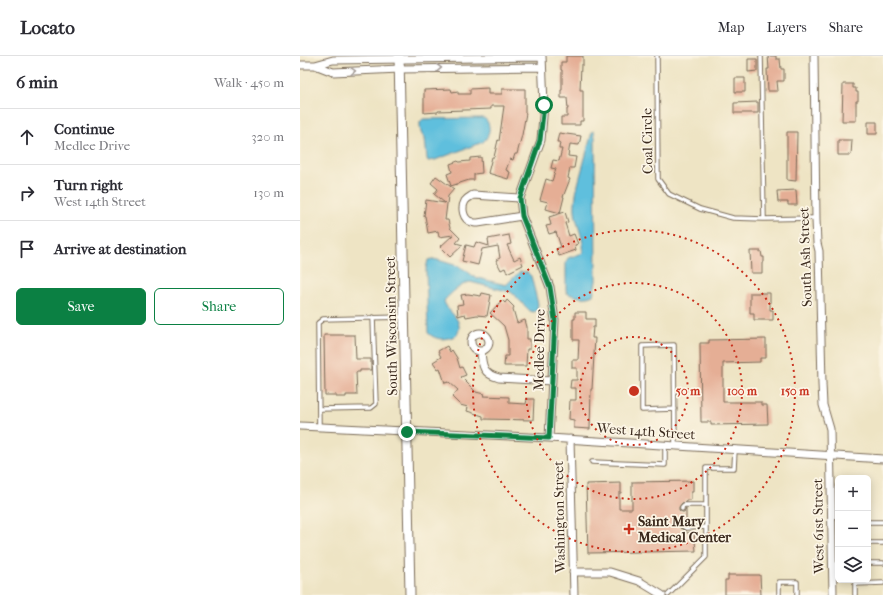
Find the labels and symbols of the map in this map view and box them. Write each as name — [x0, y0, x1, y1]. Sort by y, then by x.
one-way arrow — [436, 64, 442, 72]
one-way arrow — [350, 66, 356, 75]
route start — [535, 96, 553, 114]
street label: Coal Circle — [638, 108, 657, 174]
street label: South Ash Street — [795, 207, 816, 307]
street label: South Wisconsin Street — [382, 256, 401, 396]
street label: Medlee Drive — [530, 309, 549, 391]
centre of rings — [627, 384, 641, 398]
text: 50 m — [676, 384, 701, 398]
text: 100 m — [727, 384, 758, 398]
text: 150 m — [781, 384, 810, 398]
street label: West 14th Street — [595, 419, 696, 443]
route end — [398, 423, 416, 441]
street label: Washington Street — [550, 461, 569, 574]
street label: West 61st Street — [809, 478, 828, 575]
place label: Saint Mary Medical Center — [637, 513, 732, 546]
marker: Saint Mary Medical Center — [623, 523, 635, 535]

